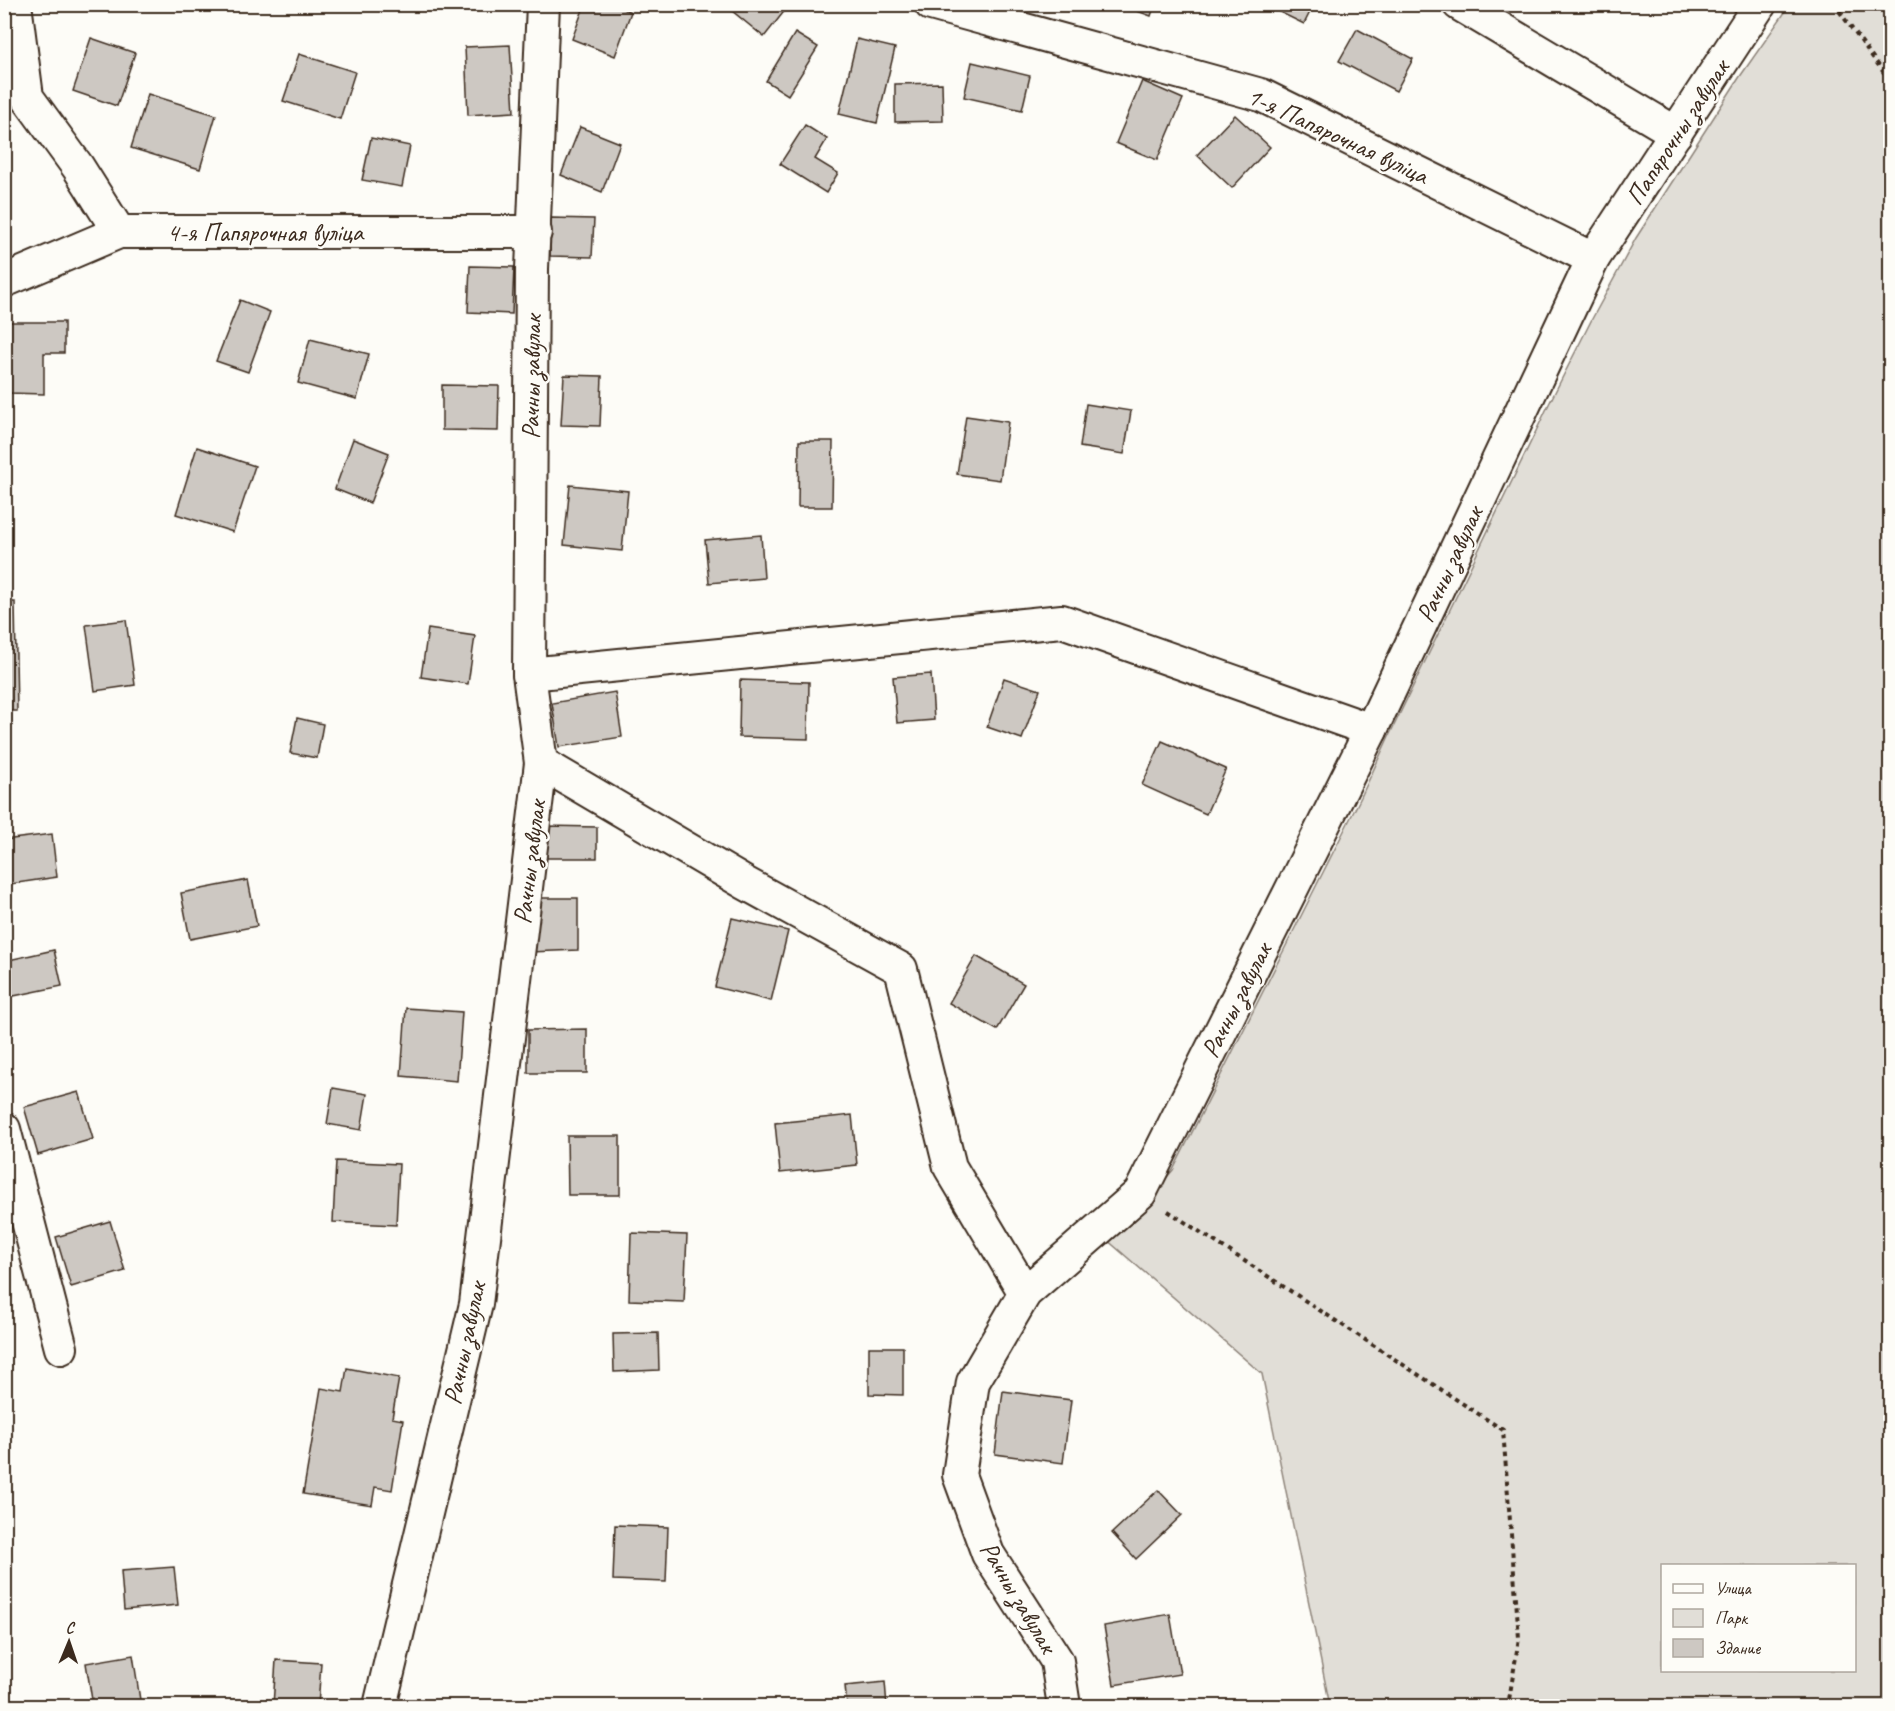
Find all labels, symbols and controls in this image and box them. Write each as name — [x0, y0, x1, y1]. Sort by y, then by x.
street label: Папярочны завулак — [1618, 51, 1739, 212]
street label: 1-я Папярочная вуліца — [1242, 79, 1435, 193]
street label: 4-я Папярочная вуліца — [167, 216, 365, 249]
street label: Рачны завулак — [514, 312, 550, 439]
street label: Рачны завулак — [1408, 499, 1493, 628]
street label: Рачны завулак — [506, 796, 555, 926]
street label: Рачны завулак — [1194, 935, 1281, 1064]
street label: Рачны завулак — [435, 1277, 495, 1408]
street label: Рачны завулак — [972, 1535, 1066, 1662]
legend — [1661, 1564, 1856, 1672]
text: Улица — [1715, 1577, 1752, 1599]
text: Парк — [1715, 1607, 1749, 1629]
north arrow — [39, 1612, 99, 1672]
text: С — [65, 1618, 76, 1638]
text: Здание — [1715, 1637, 1761, 1659]

